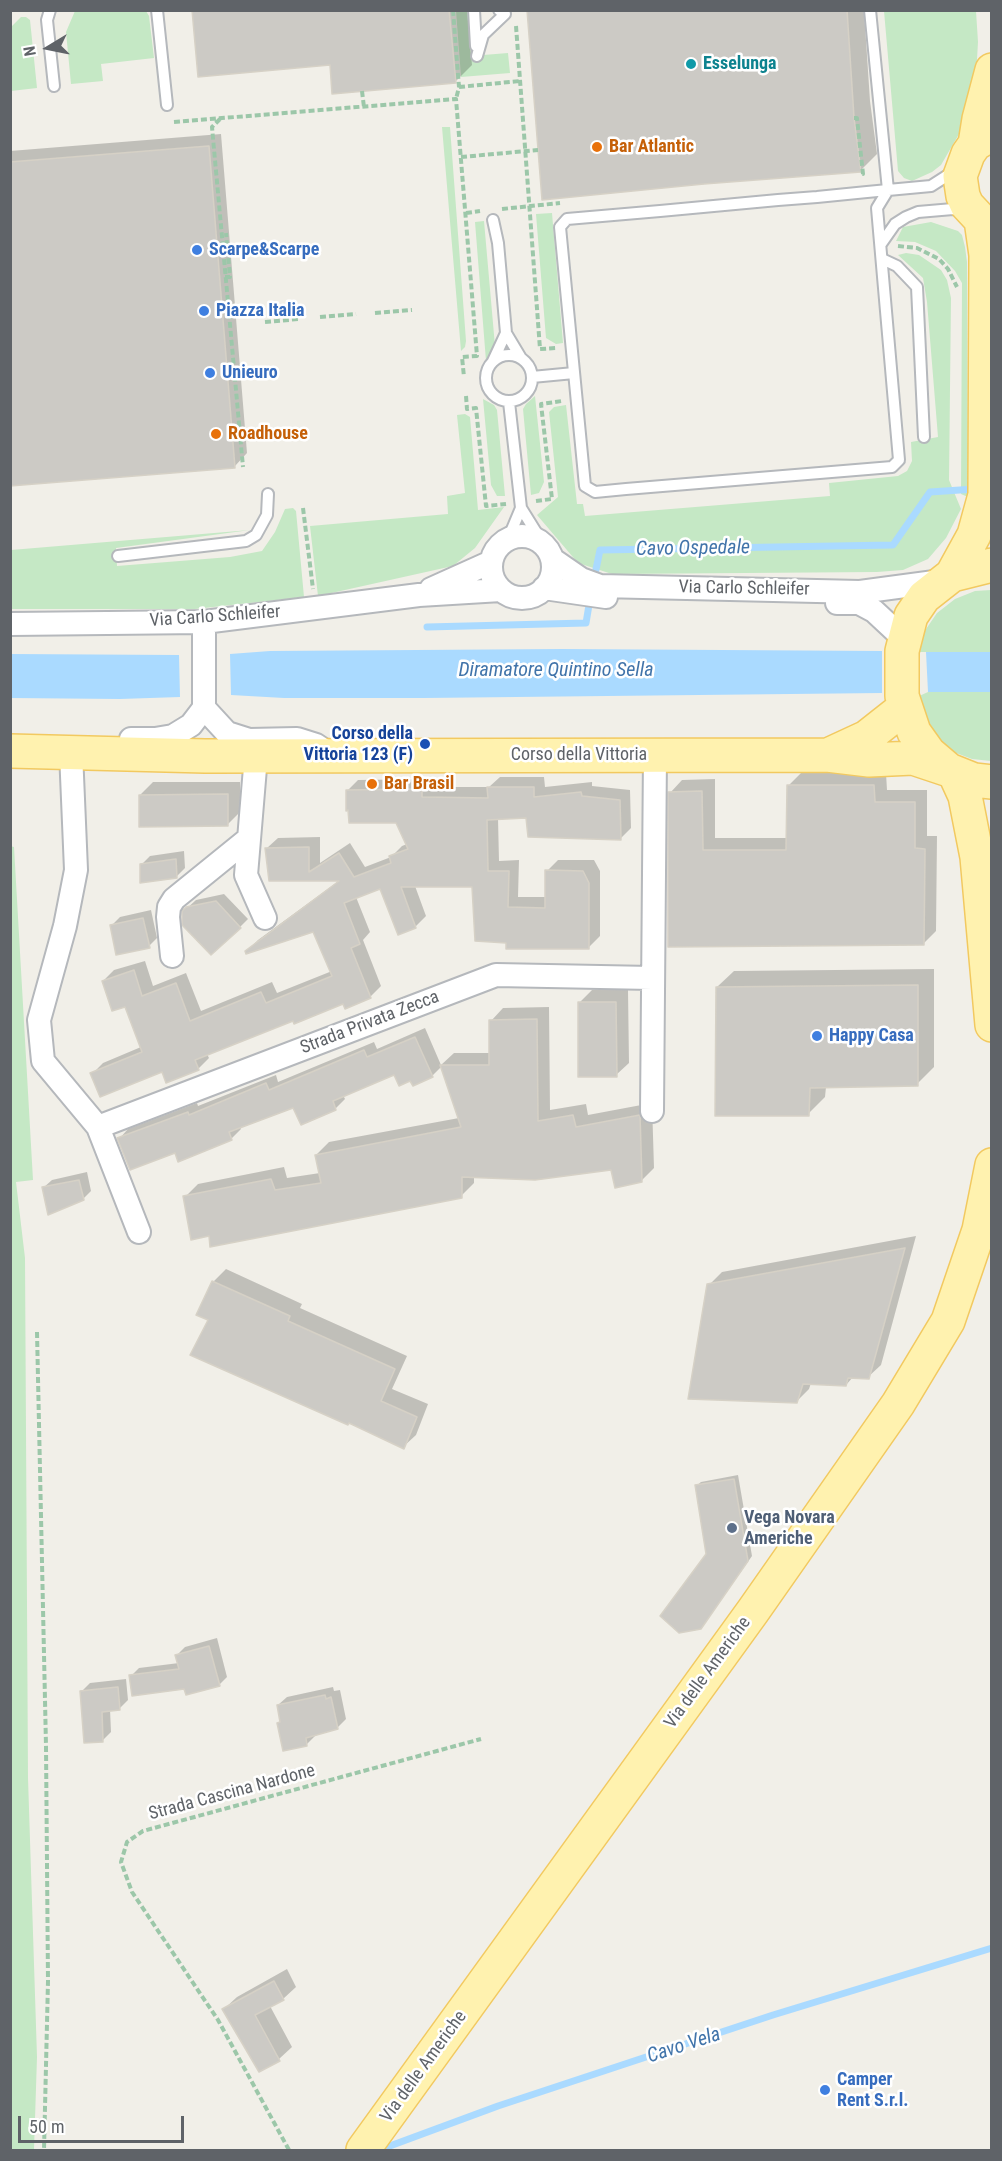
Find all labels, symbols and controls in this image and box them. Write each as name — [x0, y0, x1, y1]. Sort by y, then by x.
north arrow — [18, 18, 78, 78]
text: N — [20, 45, 40, 58]
place label: Esselunga — [703, 53, 777, 75]
marker: Esselunga — [684, 57, 698, 71]
place label: Bar Atlantic — [609, 136, 694, 158]
marker: Bar Atlantic — [590, 140, 604, 154]
place label: Scarpe&Scarpe — [209, 239, 319, 261]
marker: Scarpe&Scarpe — [190, 243, 204, 257]
place label: Piazza Italia — [216, 300, 305, 322]
marker: Piazza Italia — [197, 304, 211, 318]
place label: Unieuro — [222, 362, 278, 384]
marker: Unieuro — [203, 366, 217, 380]
place label: Roadhouse — [228, 423, 308, 445]
marker: Roadhouse — [209, 427, 223, 441]
water label: Cavo Ospedale — [636, 536, 750, 562]
street label: Via Carlo Schleifer — [678, 577, 810, 601]
street label: Via Carlo Schleifer — [149, 602, 281, 632]
water label: Diramatore Quintino Sella — [458, 659, 654, 683]
place label: Corso della Vittoria 123 (F) — [304, 723, 413, 766]
marker: Corso della Vittoria 123 (F) — [418, 737, 432, 751]
street label: Corso della Vittoria — [511, 744, 647, 766]
place label: Bar Brasil — [384, 773, 454, 795]
marker: Bar Brasil — [365, 777, 379, 791]
street label: Strada Privata Zecca — [298, 987, 442, 1059]
place label: Happy Casa — [829, 1025, 914, 1047]
marker: Happy Casa — [810, 1029, 824, 1043]
place label: Vega Novara Americhe — [744, 1507, 835, 1550]
marker: Vega Novara Americhe — [725, 1521, 739, 1535]
street label: Via delle Americhe — [660, 1613, 756, 1733]
street label: Strada Cascina Nardone — [146, 1760, 318, 1826]
street label: Via delle Americhe — [376, 2007, 472, 2127]
water label: Cavo Vela — [644, 2023, 724, 2069]
place label: Camper Rent S.r.l. — [837, 2069, 908, 2112]
marker: Camper Rent S.r.l. — [818, 2083, 832, 2097]
scale bar — [21, 2104, 188, 2142]
text: 50 m — [29, 2116, 64, 2137]

